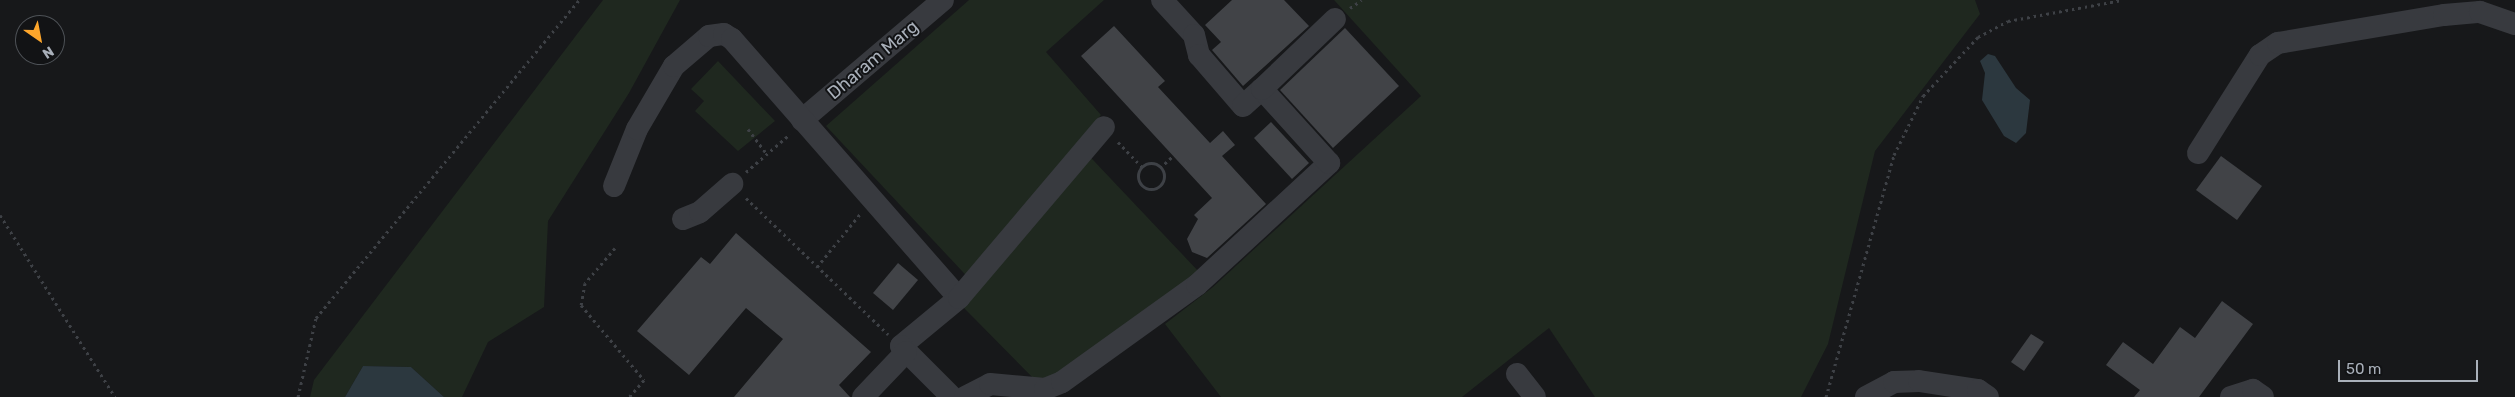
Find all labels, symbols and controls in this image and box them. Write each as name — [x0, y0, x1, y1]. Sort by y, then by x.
north arrow — [15, 15, 65, 65]
street label: Dharam Marg — [823, 16, 923, 104]
text: N — [39, 42, 57, 62]
scale bar — [2340, 350, 2480, 382]
text: 50 m — [2346, 360, 2381, 378]

